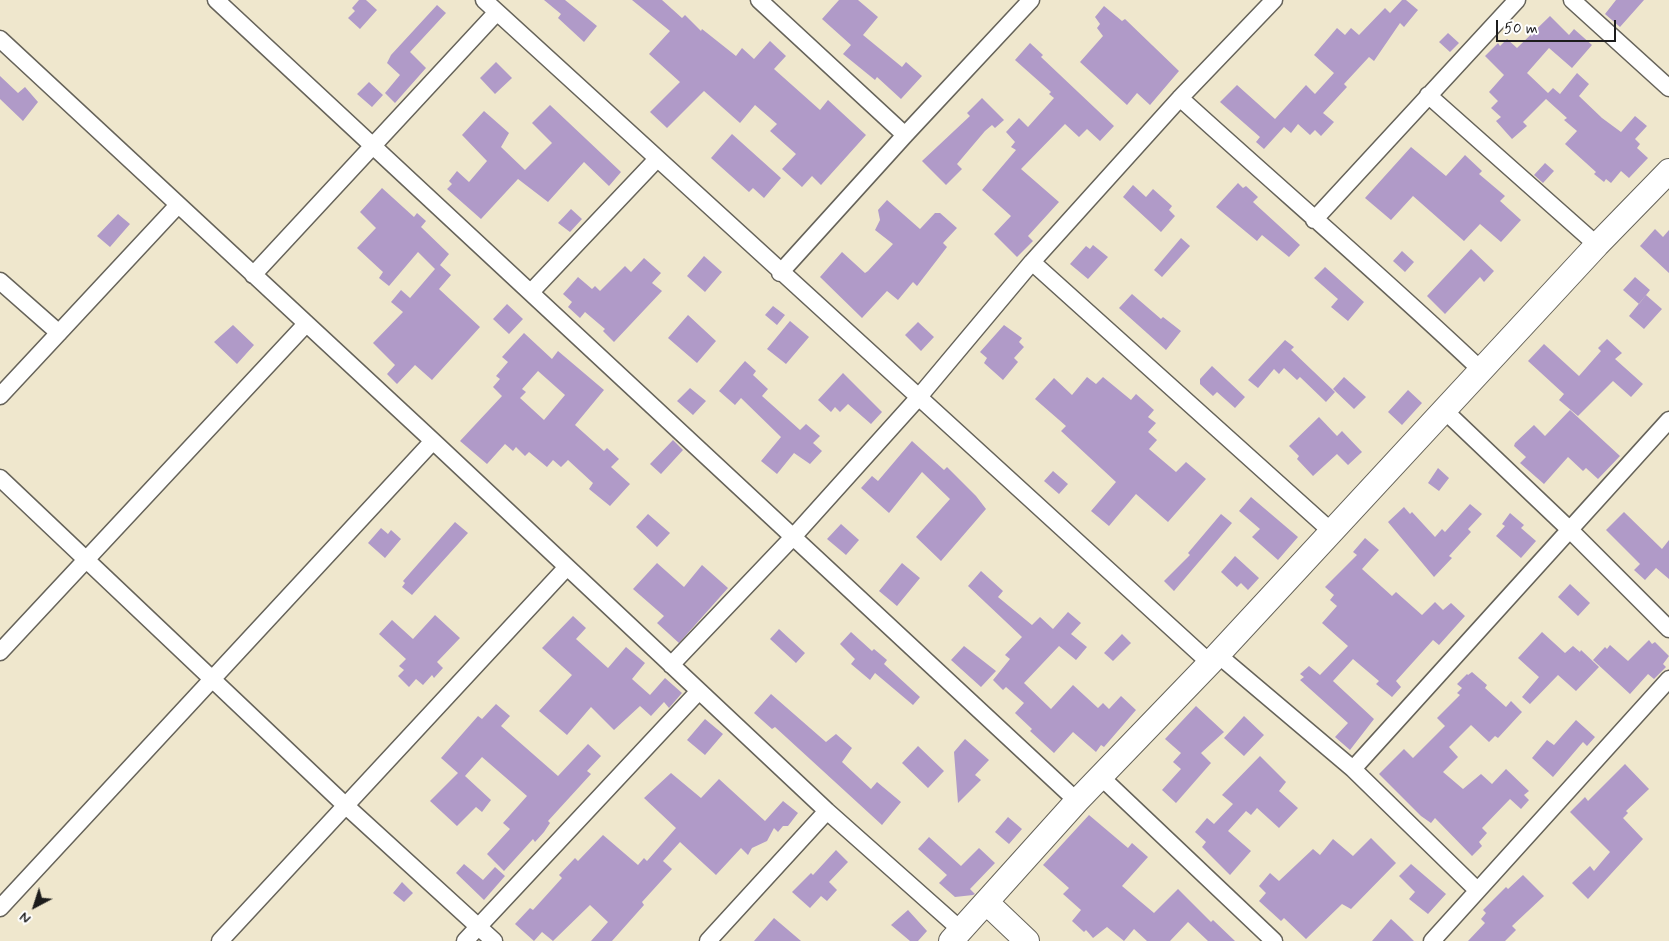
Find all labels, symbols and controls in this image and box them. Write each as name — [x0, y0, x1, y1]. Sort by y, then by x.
scale bar — [1499, 10, 1619, 42]
text: 50 m — [1504, 19, 1538, 39]
north arrow — [10, 881, 60, 931]
text: N — [16, 908, 35, 927]

